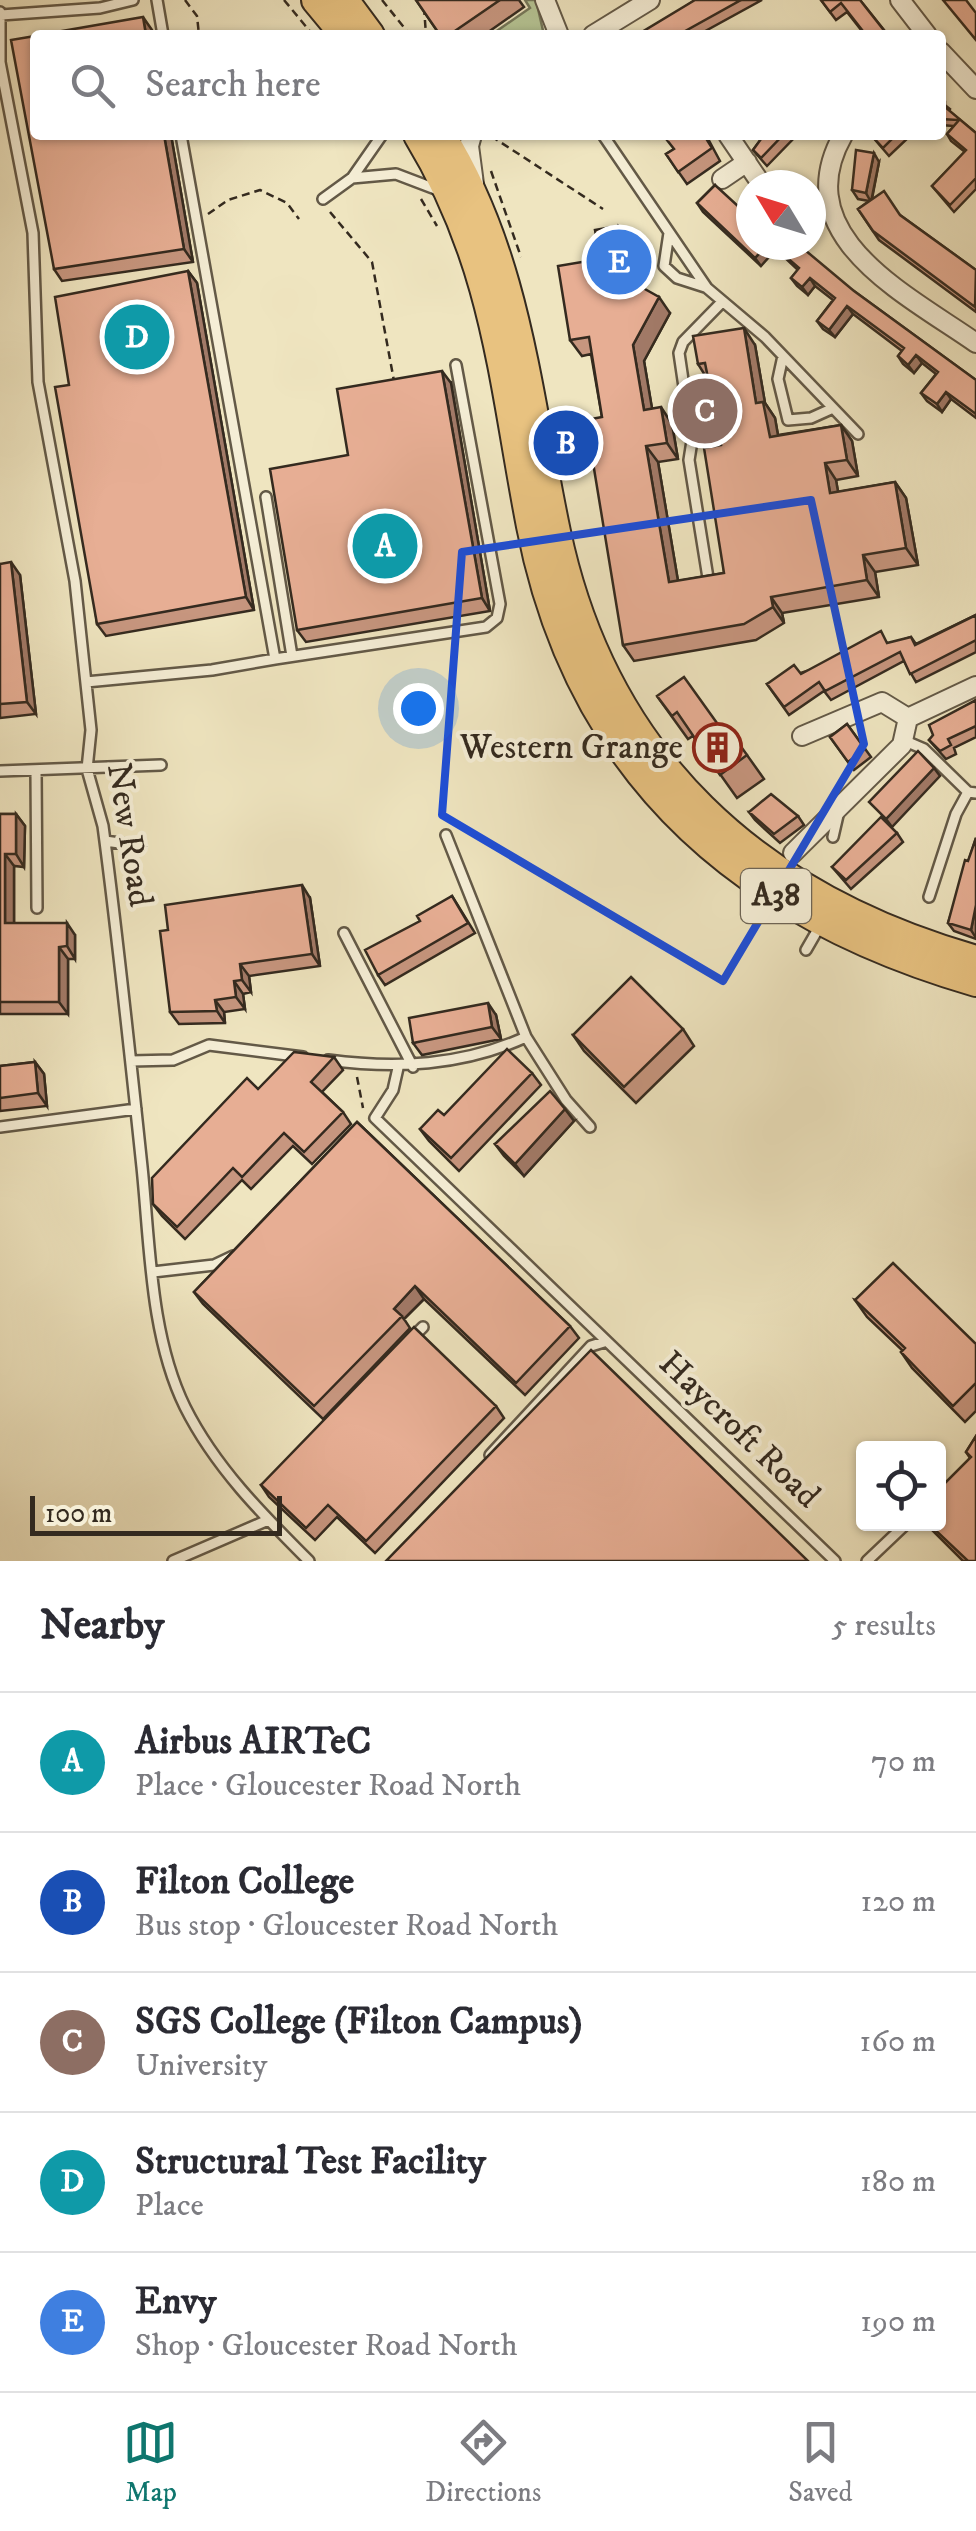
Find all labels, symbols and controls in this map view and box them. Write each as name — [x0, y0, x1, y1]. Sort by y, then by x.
search box — [30, 30, 946, 140]
icon: search — [65, 58, 120, 113]
text: Search here — [145, 61, 321, 109]
north arrow — [736, 170, 826, 260]
pin: E — [586, 224, 652, 300]
pin: D — [104, 300, 170, 374]
pin: C — [672, 374, 738, 448]
pin: B — [534, 406, 598, 480]
pin: A — [352, 508, 418, 584]
your location — [393, 683, 444, 734]
building icon: Western Grange — [692, 722, 744, 774]
place label: Western Grange — [459, 726, 683, 770]
street label: New Road — [96, 760, 162, 911]
road number: A38 — [741, 869, 811, 923]
street label: Haycroft Road — [649, 1342, 829, 1518]
map controls — [856, 1441, 946, 1531]
button: locate — [856, 1441, 946, 1531]
scale bar — [30, 1491, 282, 1536]
text: 100 m — [45, 1496, 112, 1531]
text: Nearby — [40, 1600, 164, 1652]
text: 5 results — [832, 1606, 936, 1646]
text: Airbus AIRTeC — [135, 1718, 371, 1766]
text: A — [62, 1742, 83, 1782]
text: 70 m — [871, 1742, 936, 1782]
text: Place · Gloucester Road North — [135, 1766, 521, 1806]
text: Filton College — [135, 1858, 354, 1906]
text: B — [62, 1882, 83, 1922]
text: 120 m — [860, 1882, 936, 1922]
text: Bus stop · Gloucester Road North — [135, 1906, 558, 1946]
text: SGS College (Filton Campus) — [135, 1998, 582, 2046]
text: C — [62, 2022, 83, 2062]
text: 160 m — [860, 2022, 936, 2062]
text: University — [135, 2046, 267, 2086]
text: Structural Test Facility — [135, 2138, 486, 2186]
text: D — [61, 2162, 84, 2202]
text: 180 m — [860, 2162, 936, 2202]
text: Place — [135, 2186, 204, 2226]
text: Envy — [135, 2278, 216, 2326]
text: E — [61, 2302, 84, 2342]
text: 190 m — [860, 2302, 936, 2342]
text: Shop · Gloucester Road North — [135, 2326, 518, 2366]
tab: Map — [123, 2415, 178, 2510]
tab: Directions — [425, 2415, 541, 2510]
tab: Saved — [788, 2415, 853, 2510]

